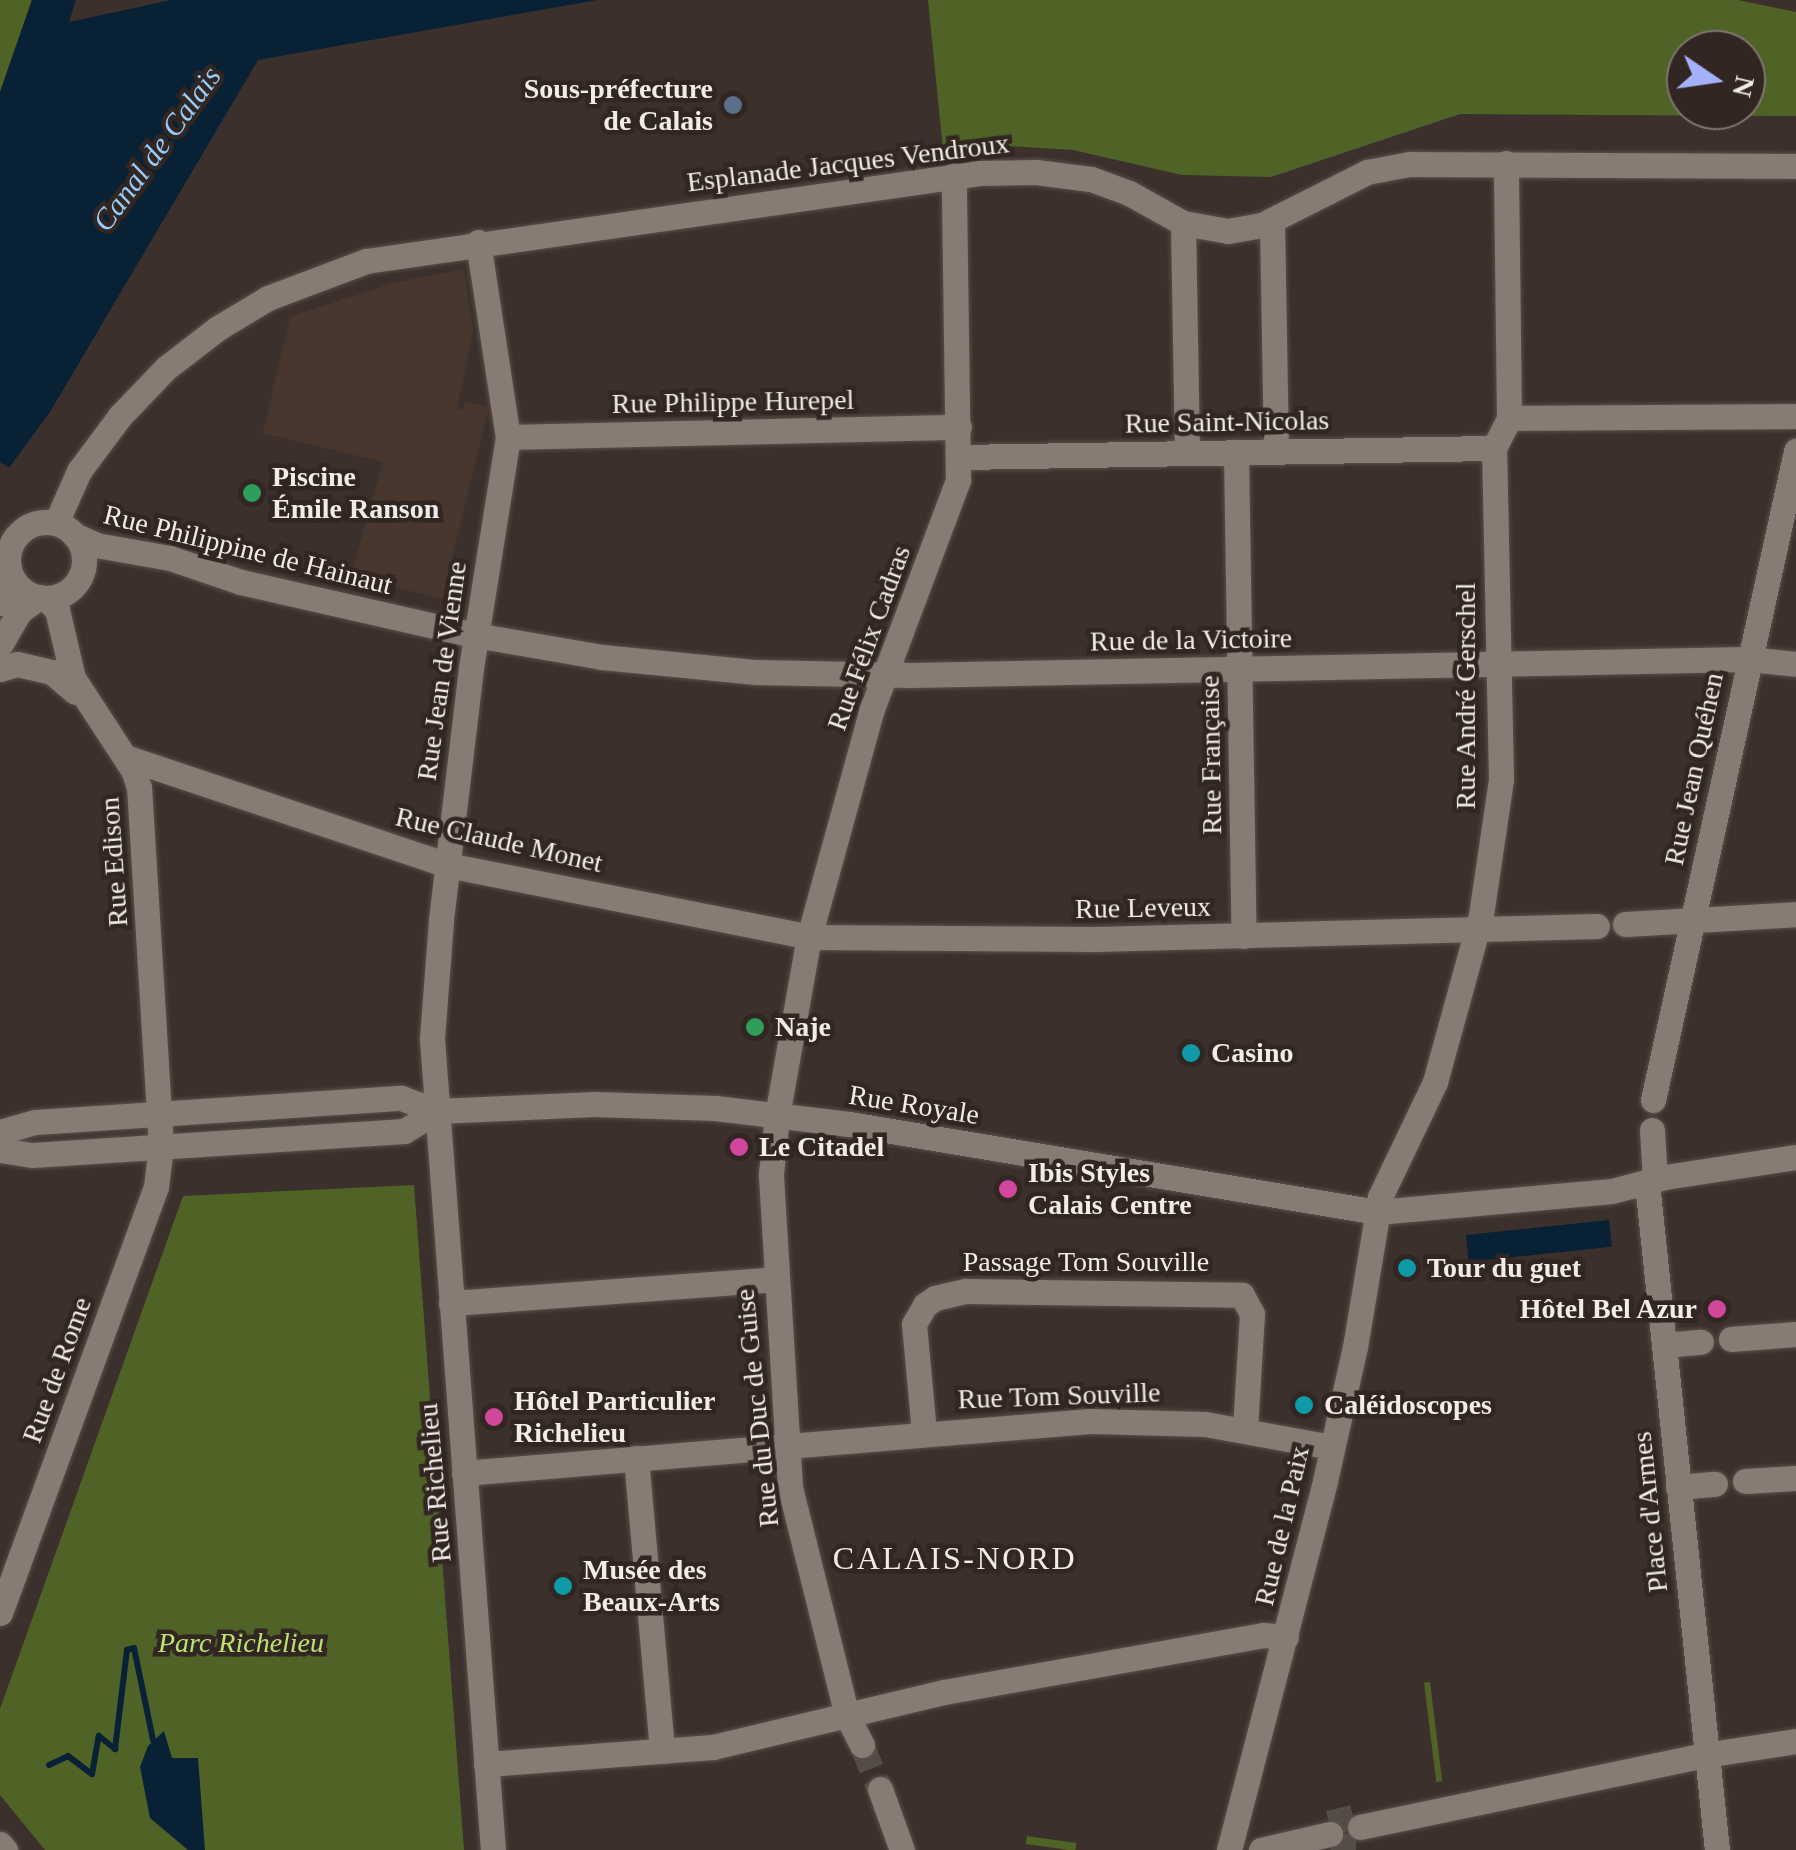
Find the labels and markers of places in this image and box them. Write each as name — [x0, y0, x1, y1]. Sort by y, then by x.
place label: Sous-préfecture de Calais — [524, 72, 713, 138]
marker: Sous-préfecture de Calais — [722, 94, 744, 116]
place label: Piscine Émile Ranson — [272, 460, 439, 526]
marker: Piscine Émile Ranson — [241, 482, 263, 504]
place label: Naje — [775, 1010, 831, 1044]
marker: Naje — [744, 1016, 766, 1038]
place label: Casino — [1211, 1036, 1293, 1070]
marker: Casino — [1180, 1042, 1202, 1064]
place label: Le Citadel — [759, 1130, 884, 1164]
marker: Le Citadel — [728, 1136, 750, 1158]
place label: Ibis Styles Calais Centre — [1028, 1156, 1192, 1222]
marker: Ibis Styles Calais Centre — [997, 1178, 1019, 1200]
place label: Tour du guet — [1427, 1251, 1582, 1285]
marker: Tour du guet — [1396, 1257, 1418, 1279]
place label: Hôtel Bel Azur — [1518, 1292, 1697, 1326]
marker: Hôtel Bel Azur — [1706, 1298, 1728, 1320]
place label: Hôtel Particulier Richelieu — [514, 1384, 715, 1450]
place label: Caléidoscopes — [1324, 1388, 1492, 1422]
marker: Caléidoscopes — [1293, 1394, 1315, 1416]
marker: Hôtel Particulier Richelieu — [483, 1406, 505, 1428]
place label: Musée des Beaux-Arts — [583, 1553, 720, 1619]
marker: Musée des Beaux-Arts — [552, 1575, 574, 1597]

